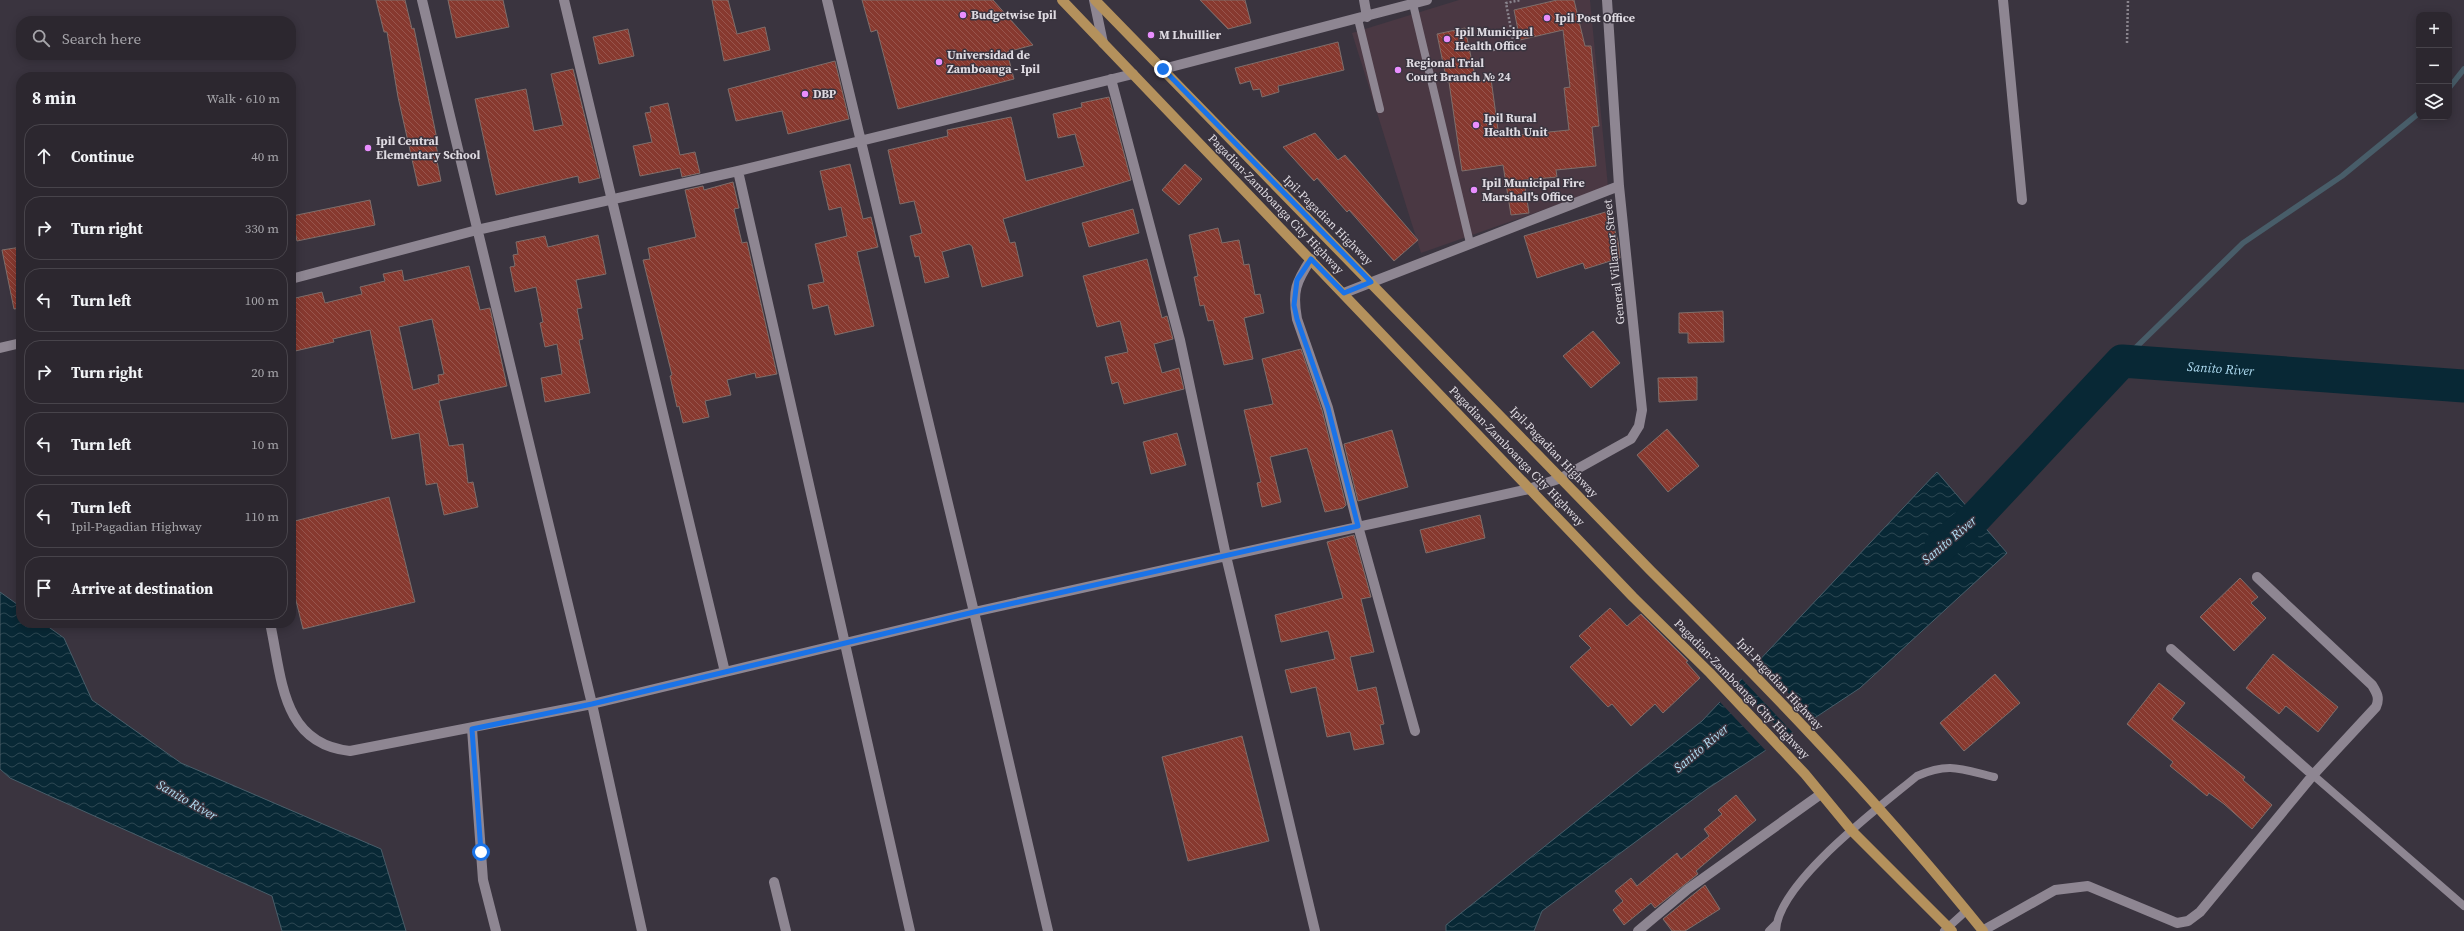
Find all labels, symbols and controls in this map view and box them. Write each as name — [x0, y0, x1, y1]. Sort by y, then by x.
place label: Budgetwise Ipil — [971, 7, 1057, 23]
marker: Budgetwise Ipil — [958, 10, 968, 20]
place label: Ipil Post Office — [1555, 10, 1635, 26]
map controls — [2416, 12, 2452, 120]
button: + — [2416, 12, 2452, 48]
marker: Ipil Post Office — [1542, 13, 1552, 23]
search box — [16, 16, 296, 60]
place label: Ipil Municipal Health Office — [1455, 24, 1533, 54]
icon: search — [30, 27, 52, 49]
place label: M Lhuillier — [1159, 27, 1221, 43]
text: Search here — [62, 28, 141, 49]
marker: M Lhuillier — [1146, 30, 1156, 40]
marker: Ipil Municipal Health Office — [1442, 34, 1452, 44]
place label: Universidad de Zamboanga - Ipil — [947, 47, 1040, 77]
button: − — [2416, 48, 2452, 84]
place label: Regional Trial Court Branch № 24 — [1406, 55, 1511, 85]
marker: Universidad de Zamboanga - Ipil — [934, 57, 944, 67]
route end — [1154, 60, 1172, 78]
marker: Regional Trial Court Branch № 24 — [1393, 65, 1403, 75]
button: layers — [2416, 84, 2452, 120]
text: 8 min — [32, 86, 76, 110]
place label: DBP — [813, 86, 837, 102]
marker: DBP — [800, 89, 810, 99]
text: Walk · 610 m — [207, 90, 280, 107]
place label: Ipil Rural Health Unit — [1484, 110, 1548, 140]
marker: Ipil Rural Health Unit — [1471, 120, 1481, 130]
street label: Pagadian-Zamboanga City Highway — [1205, 131, 1348, 278]
place label: Ipil Central Elementary School — [376, 133, 481, 163]
marker: Ipil Central Elementary School — [363, 143, 373, 153]
icon: ahead — [33, 145, 55, 167]
text: Continue — [71, 146, 134, 167]
text: 40 m — [251, 148, 279, 165]
street label: Ipil-Pagadian Highway — [1280, 172, 1377, 269]
place label: Ipil Municipal Fire Marshall's Office — [1482, 175, 1585, 205]
marker: Ipil Municipal Fire Marshall's Office — [1469, 185, 1479, 195]
street label: General Villamor Street — [1599, 199, 1629, 325]
icon: right — [33, 217, 55, 239]
text: Turn right — [71, 218, 143, 239]
text: 330 m — [245, 220, 279, 237]
icon: left — [33, 289, 55, 311]
text: Turn left — [71, 290, 131, 311]
text: 100 m — [245, 292, 279, 309]
water label: Sanito River — [2187, 357, 2255, 379]
icon: right — [33, 361, 55, 383]
text: Turn right — [71, 362, 143, 383]
text: 20 m — [251, 364, 279, 381]
street label: Pagadian-Zamboanga City Highway — [1446, 383, 1589, 530]
street label: Ipil-Pagadian Highway — [1506, 403, 1602, 502]
icon: left — [33, 433, 55, 455]
text: Turn left — [71, 434, 131, 455]
text: 10 m — [251, 436, 279, 453]
text: Turn left — [71, 497, 131, 518]
icon: left — [33, 505, 55, 527]
text: 110 m — [245, 508, 279, 525]
water label: Sanito River — [1918, 511, 1981, 568]
text: Ipil-Pagadian Highway — [71, 518, 202, 535]
icon: arrive — [33, 577, 55, 599]
text: Arrive at destination — [71, 578, 213, 599]
street label: Pagadian-Zamboanga City Highway — [1671, 616, 1814, 763]
street label: Ipil-Pagadian Highway — [1733, 634, 1828, 734]
water label: Sanito River — [1670, 719, 1733, 776]
water label: Sanito River — [154, 776, 221, 825]
route start — [472, 843, 490, 861]

